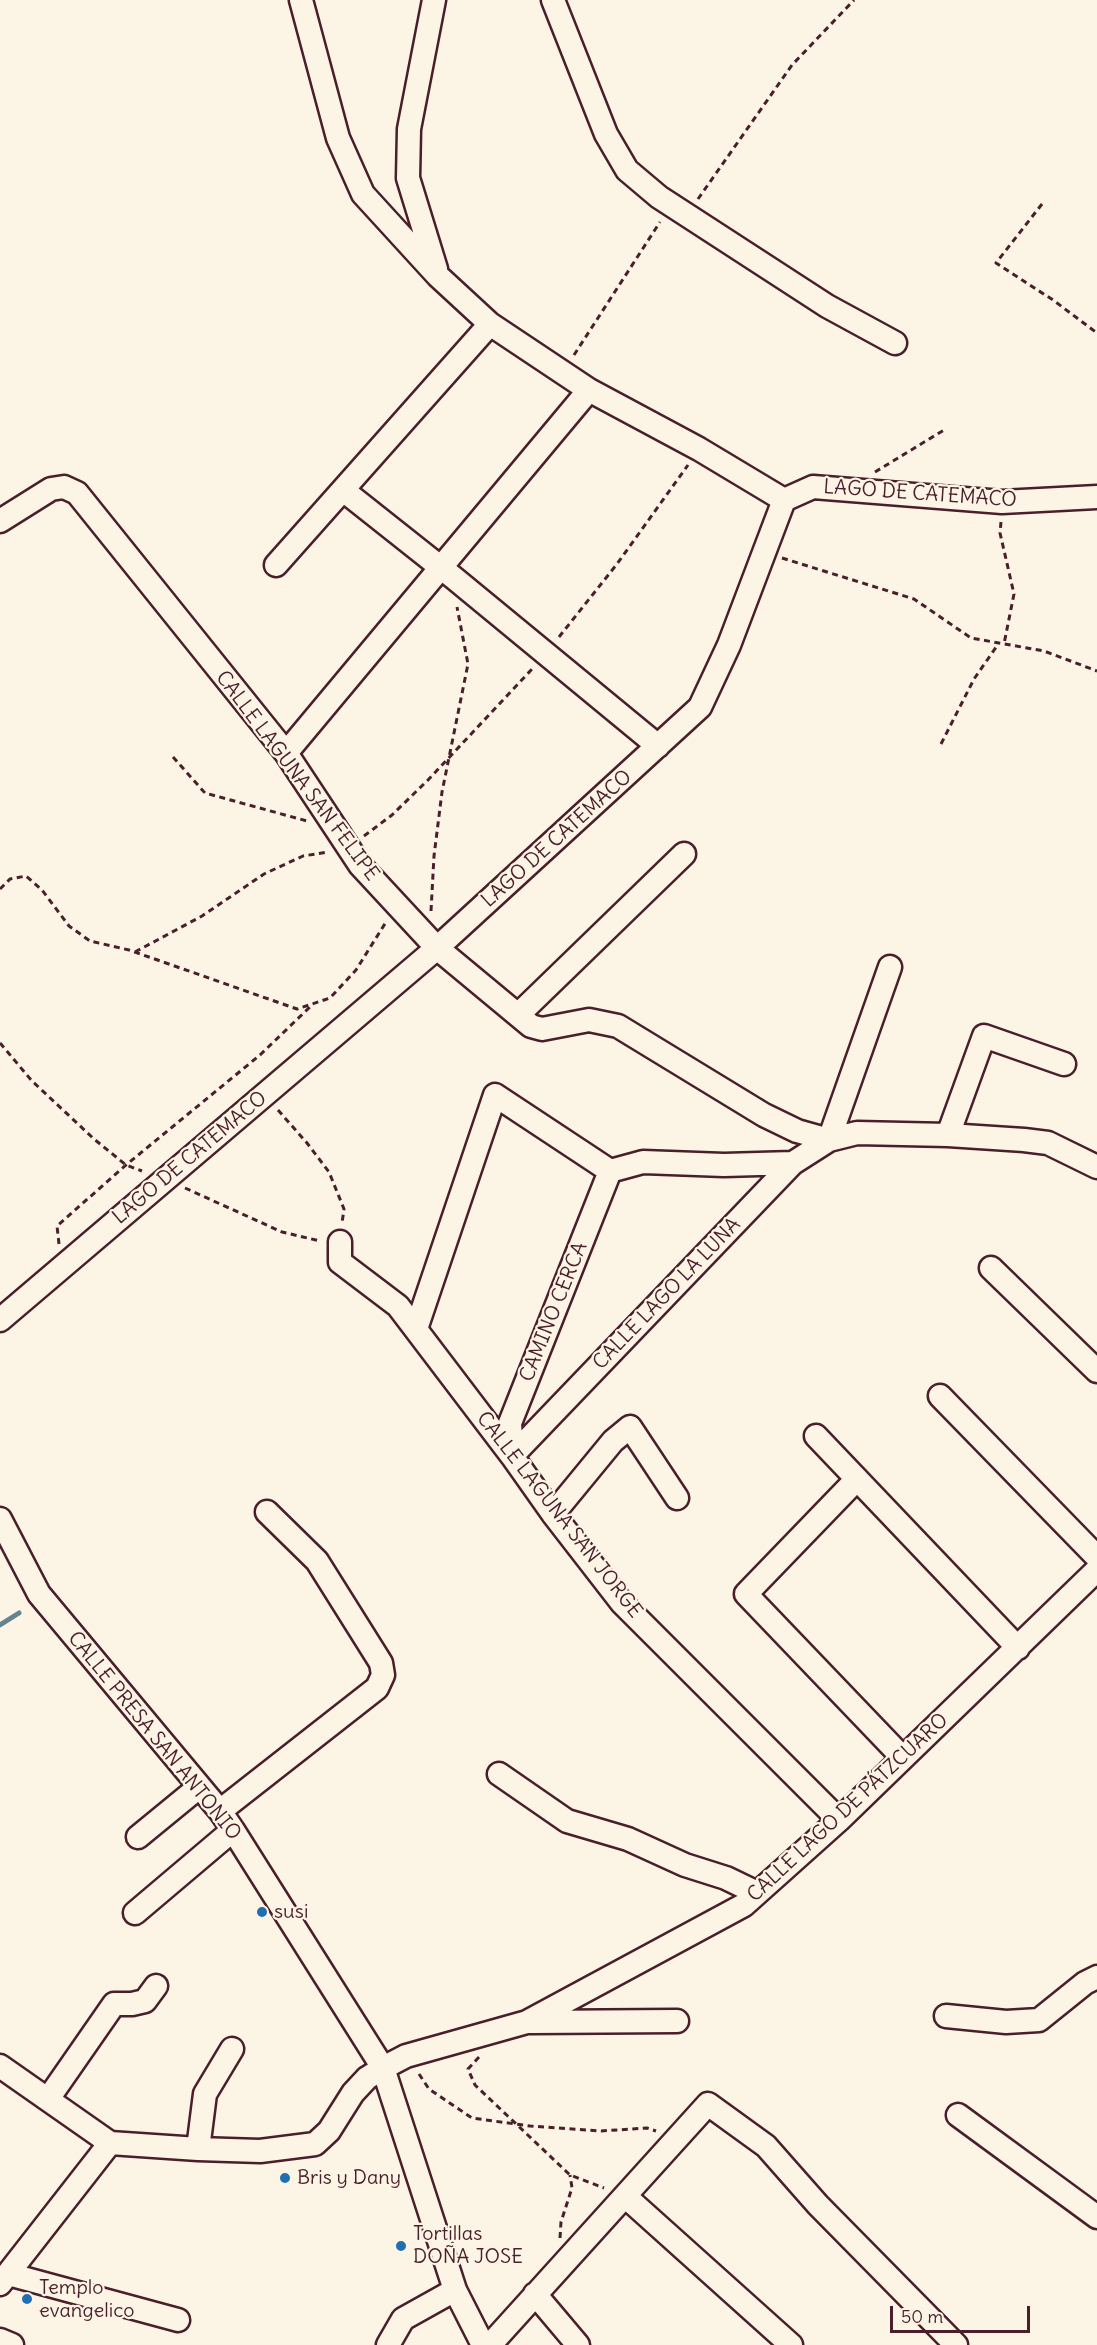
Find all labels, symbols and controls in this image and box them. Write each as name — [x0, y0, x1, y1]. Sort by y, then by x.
street label: LAGO DE CATEMACO — [823, 475, 1017, 513]
street label: CALLE LAGUNA SAN FELIPE — [210, 666, 384, 886]
street label: LAGO DE CATEMACO — [477, 765, 637, 913]
street label: LAGO DE CATEMACO — [108, 1087, 272, 1229]
street label: CALLE LAGO LA LUNA — [588, 1213, 746, 1375]
street label: CAMINO CERCA — [515, 1239, 593, 1385]
street label: CALLE LAGUNA SAN JORGE — [471, 1407, 647, 1623]
street label: CALLE PRESA SAN ANTONIO — [62, 1627, 246, 1845]
street label: CALLE LAGO DE PÁTZCUARO — [743, 1709, 953, 1907]
place label: susi — [274, 1900, 308, 1924]
marker: susi — [255, 1905, 269, 1919]
place label: Bris y Dany — [297, 2166, 401, 2190]
marker: Bris y Dany — [278, 2171, 292, 2185]
place label: Tortillas DOÑA JOSE — [413, 2222, 523, 2269]
marker: Tortillas DOÑA JOSE — [394, 2239, 408, 2253]
place label: Templo evangelico — [39, 2276, 135, 2323]
marker: Templo evangelico — [20, 2292, 34, 2306]
scale bar — [893, 2294, 1032, 2332]
text: 50 m — [901, 2305, 943, 2328]

